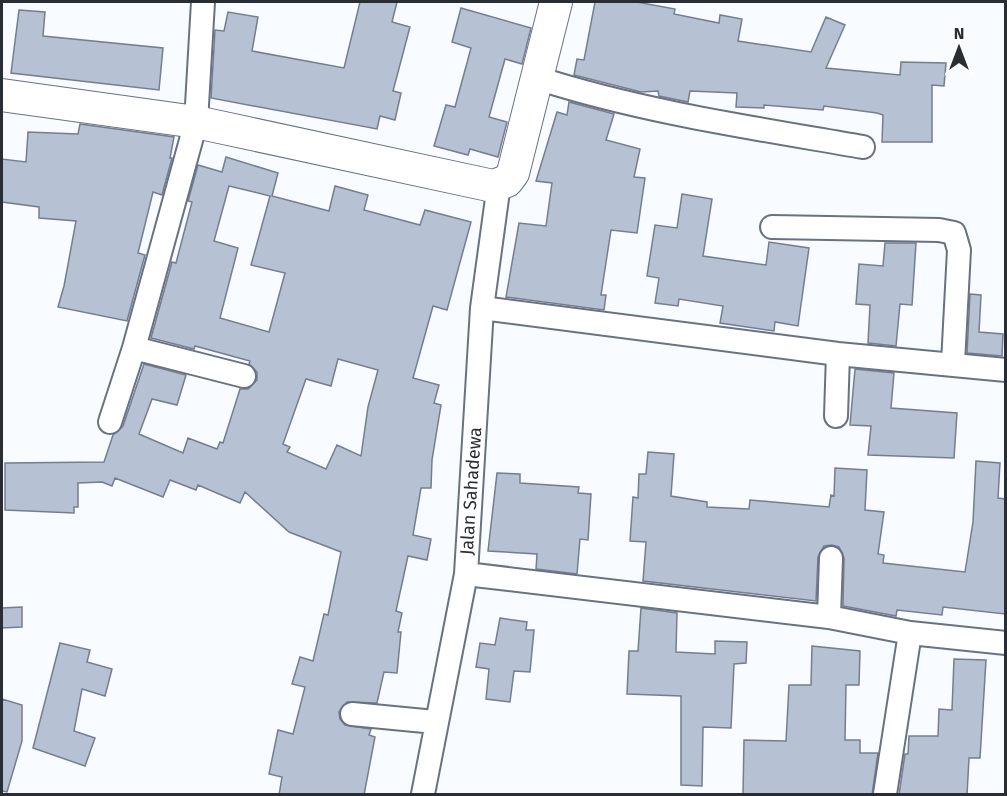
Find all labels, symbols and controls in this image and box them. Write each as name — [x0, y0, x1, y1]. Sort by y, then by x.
north arrow — [929, 18, 989, 78]
text: N — [954, 24, 964, 43]
street label: Jalan Sahadewa — [456, 426, 486, 556]

